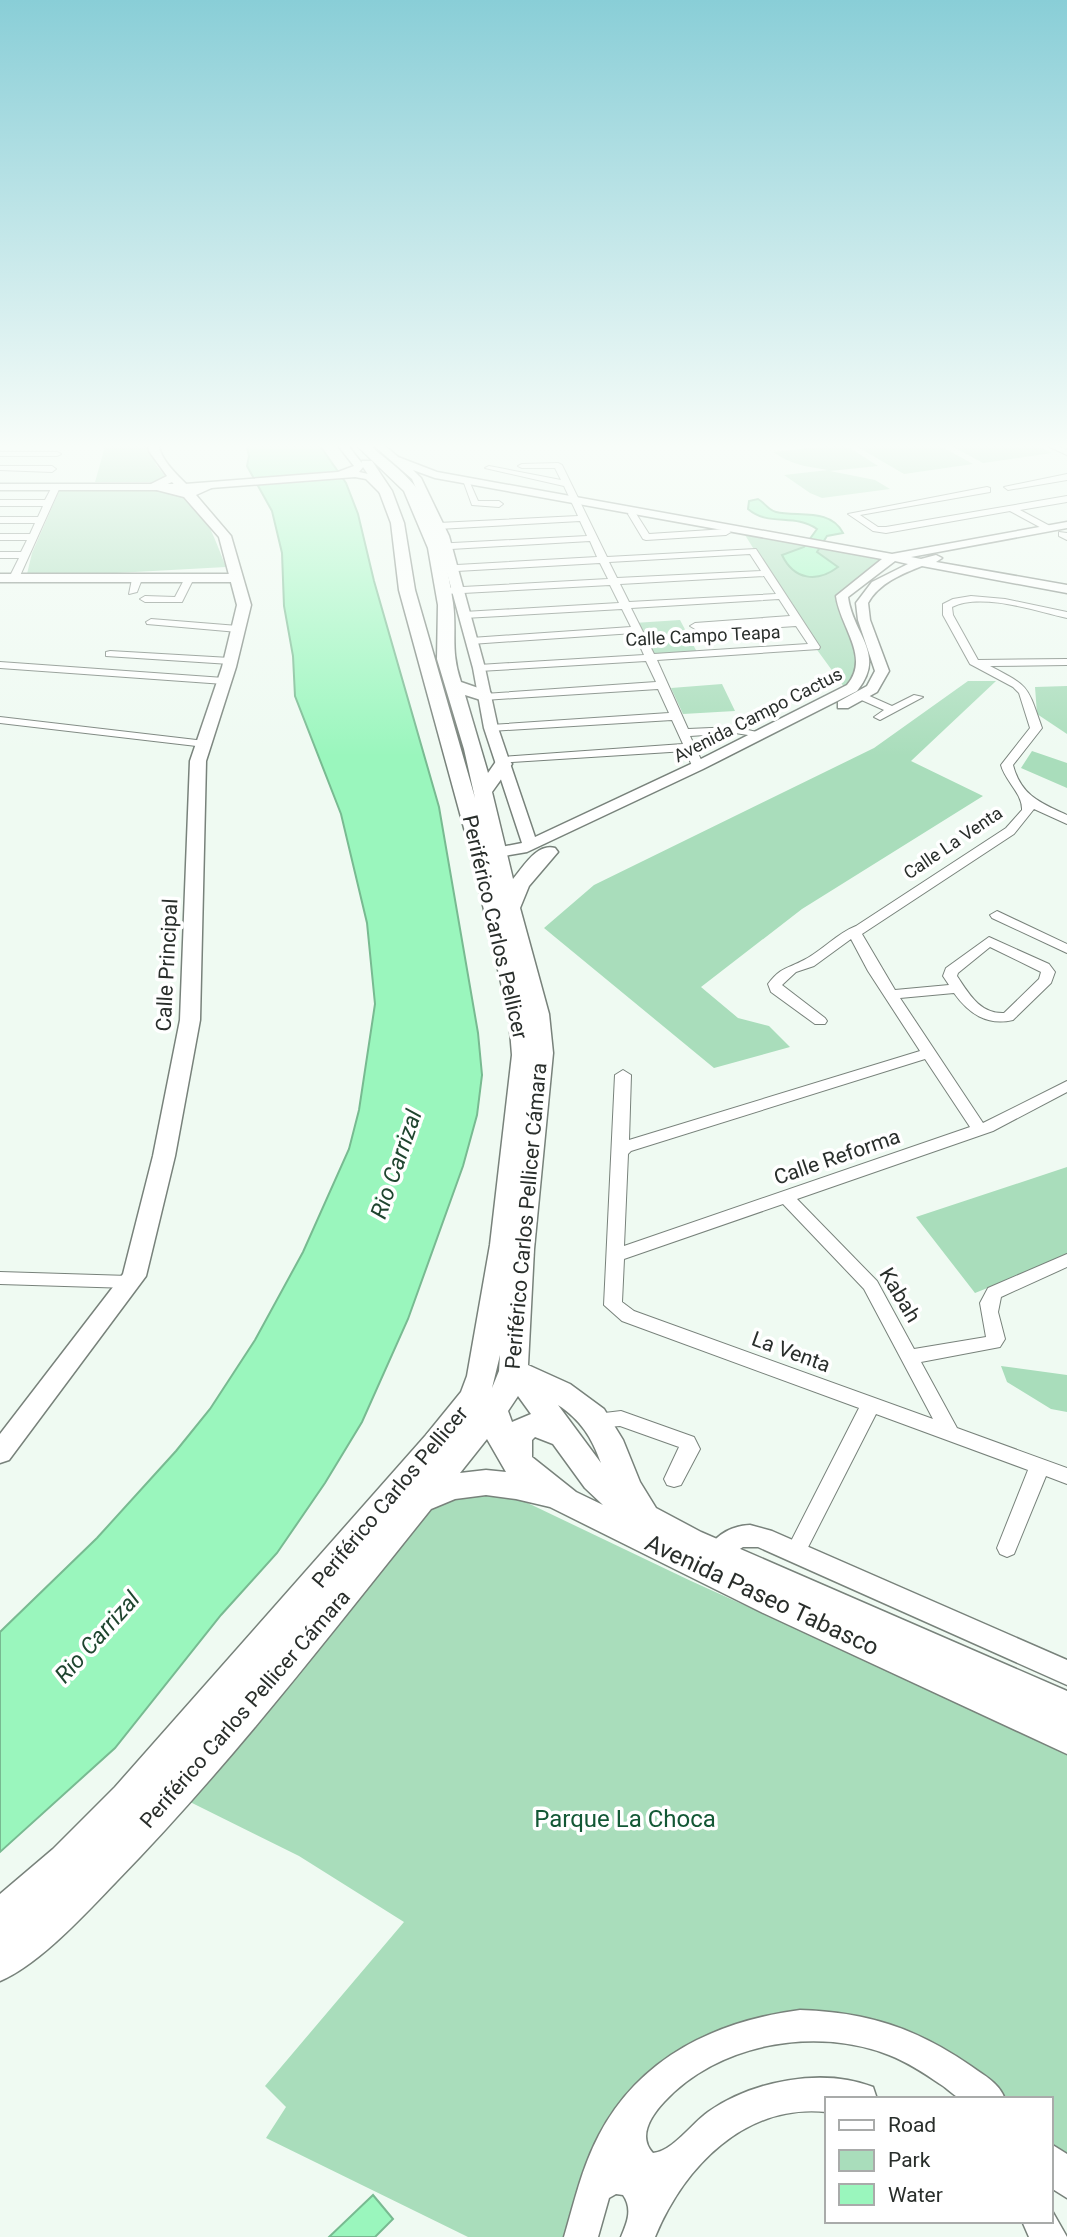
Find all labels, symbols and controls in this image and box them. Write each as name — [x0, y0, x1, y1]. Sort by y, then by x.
street label: Calle Campo Teapa — [625, 621, 781, 650]
street label: Avenida Campo Cactus — [670, 663, 846, 766]
street label: Calle La Venta — [899, 802, 1006, 883]
street label: Periférico Carlos Pellicer — [458, 813, 532, 1041]
street label: Calle Principal — [152, 898, 182, 1032]
street label: Periférico Carlos Pellicer Cámara — [501, 1062, 551, 1370]
water label: Rio Carrizal — [365, 1106, 428, 1222]
street label: Calle Reforma — [771, 1124, 903, 1190]
street label: Kabah — [874, 1263, 926, 1327]
street label: La Venta — [748, 1327, 834, 1377]
street label: Periférico Carlos Pellicer — [307, 1401, 473, 1593]
street label: Avenida Paseo Tabasco — [641, 1529, 883, 1661]
street label: Periférico Carlos Pellicer Cámara — [135, 1585, 355, 1833]
water label: Rio Carrizal — [49, 1586, 146, 1689]
park label: Parque La Choca — [534, 1805, 716, 1833]
legend — [825, 2097, 1053, 2223]
text: Road — [888, 2113, 936, 2137]
text: Park — [888, 2148, 931, 2172]
text: Water — [888, 2183, 943, 2207]

